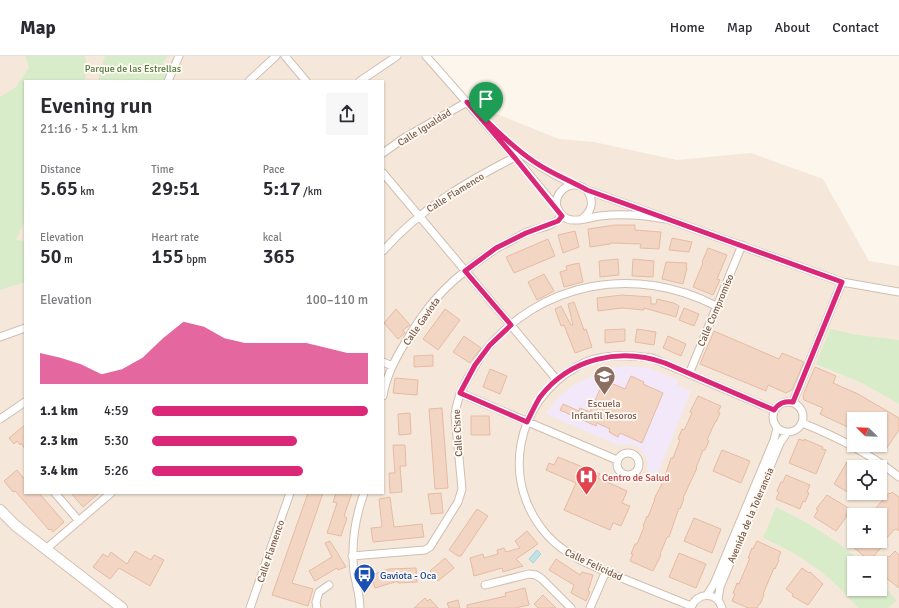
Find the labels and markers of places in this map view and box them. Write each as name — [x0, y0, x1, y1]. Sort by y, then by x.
pin — [469, 82, 503, 123]
school or university icon: Escuela Infantil Tesoros — [591, 364, 617, 397]
place label: Escuela Infantil Tesoros — [571, 398, 637, 422]
hospital icon: Centro de Salud — [573, 464, 599, 497]
place label: Centro de Salud — [602, 472, 670, 484]
bus stop icon: Gaviota - Oca — [351, 562, 377, 595]
place label: Gaviota - Oca — [380, 570, 436, 582]

